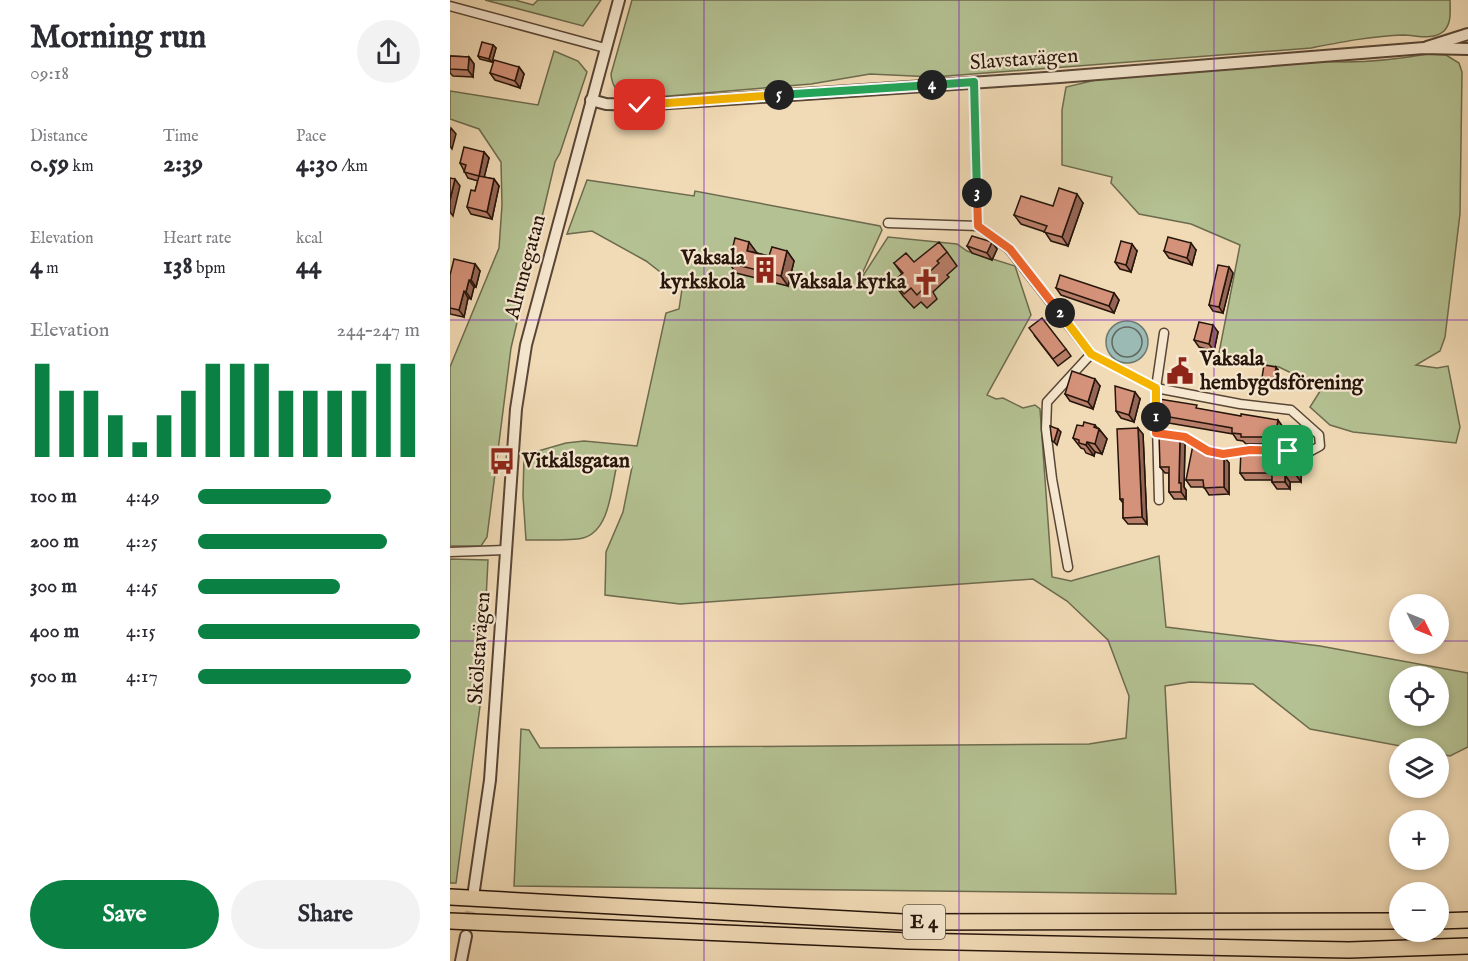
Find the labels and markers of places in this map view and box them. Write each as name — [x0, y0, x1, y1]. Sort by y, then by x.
pin: 4 — [917, 70, 947, 100]
pin — [614, 79, 665, 130]
pin: 5 — [764, 80, 794, 110]
pin: 3 — [962, 178, 992, 208]
place label: Vaksala kyrkskola — [659, 245, 746, 296]
building icon: Vaksala kyrkskola — [750, 255, 780, 285]
church icon: Vaksala kyrka — [911, 267, 941, 297]
place label: Vaksala kyrka — [787, 269, 907, 296]
pin: 2 — [1045, 298, 1075, 328]
place label: Vaksala hembygdsförening — [1199, 346, 1364, 397]
public building icon: Vaksala hembygdsförening — [1165, 356, 1195, 386]
pin: 1 — [1141, 402, 1171, 432]
pin — [1262, 425, 1313, 476]
bus stop icon: Vitkålsgatan — [487, 446, 517, 476]
place label: Vitkålsgatan — [521, 448, 630, 475]

